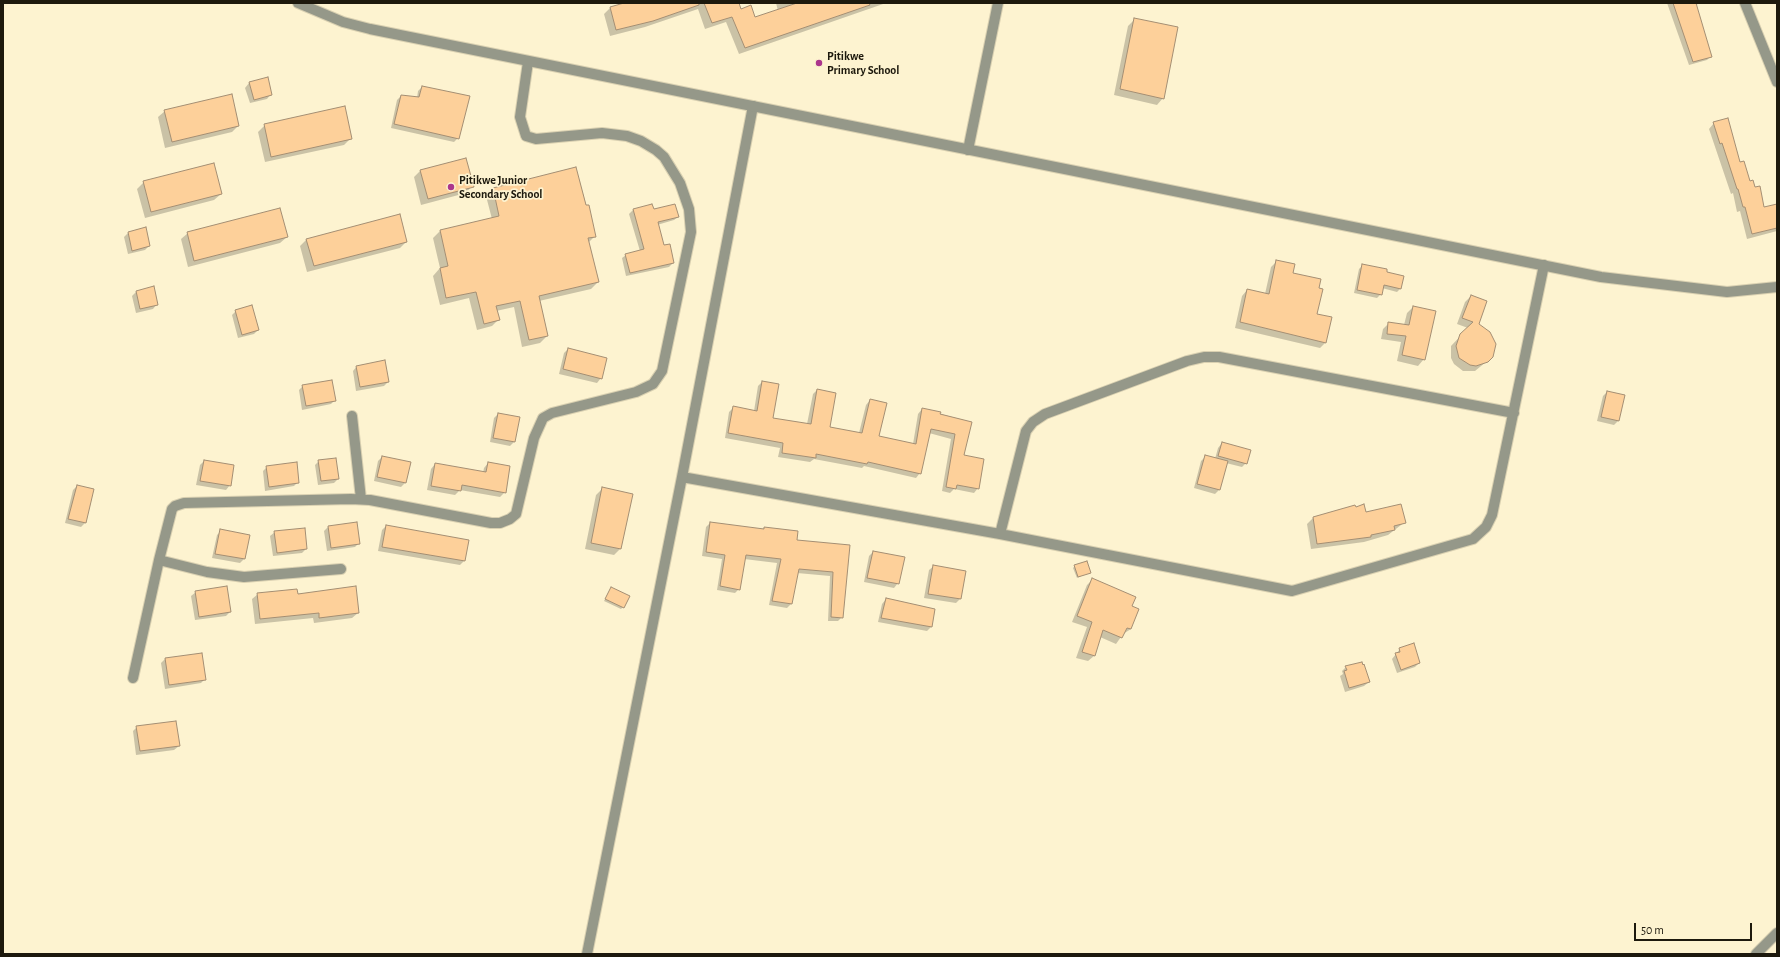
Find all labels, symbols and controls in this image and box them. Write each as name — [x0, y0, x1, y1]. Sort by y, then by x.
place label: Pitikwe Primary School — [827, 49, 899, 77]
marker: Pitikwe Primary School — [814, 58, 824, 68]
place label: Pitikwe Junior Secondary School — [459, 173, 542, 201]
marker: Pitikwe Junior Secondary School — [446, 182, 456, 192]
scale bar — [1636, 915, 1754, 941]
text: 50 m — [1641, 924, 1664, 936]

